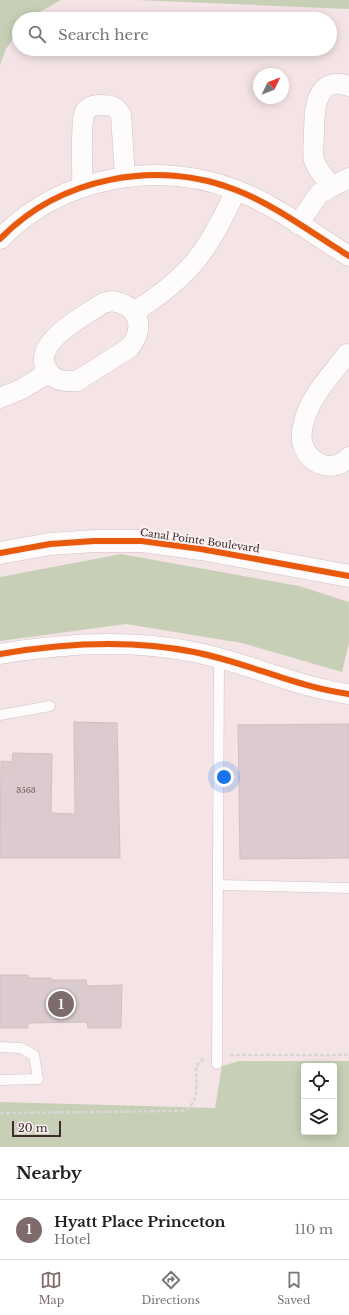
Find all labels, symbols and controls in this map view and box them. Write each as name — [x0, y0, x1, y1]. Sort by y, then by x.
search box — [12, 12, 337, 56]
icon: search — [26, 23, 48, 45]
text: Search here — [58, 25, 149, 44]
north arrow — [253, 68, 289, 104]
street label: Canal Pointe Boulevard — [139, 526, 261, 555]
your location — [214, 767, 234, 787]
house number: 3563 — [16, 785, 36, 795]
pin: 1 — [48, 989, 74, 1019]
map controls — [301, 1063, 337, 1135]
button: locate — [301, 1063, 337, 1099]
button: layers — [301, 1099, 337, 1135]
scale bar — [12, 1119, 61, 1138]
text: 20 m — [18, 1121, 48, 1135]
text: Nearby — [16, 1163, 82, 1184]
text: Hyatt Place Princeton — [54, 1212, 225, 1231]
text: 1 — [26, 1221, 32, 1238]
text: 110 m — [294, 1221, 333, 1238]
text: Hotel — [54, 1231, 91, 1248]
tab: Map — [39, 1269, 64, 1307]
tab: Directions — [141, 1269, 200, 1307]
tab: Saved — [277, 1269, 310, 1307]

